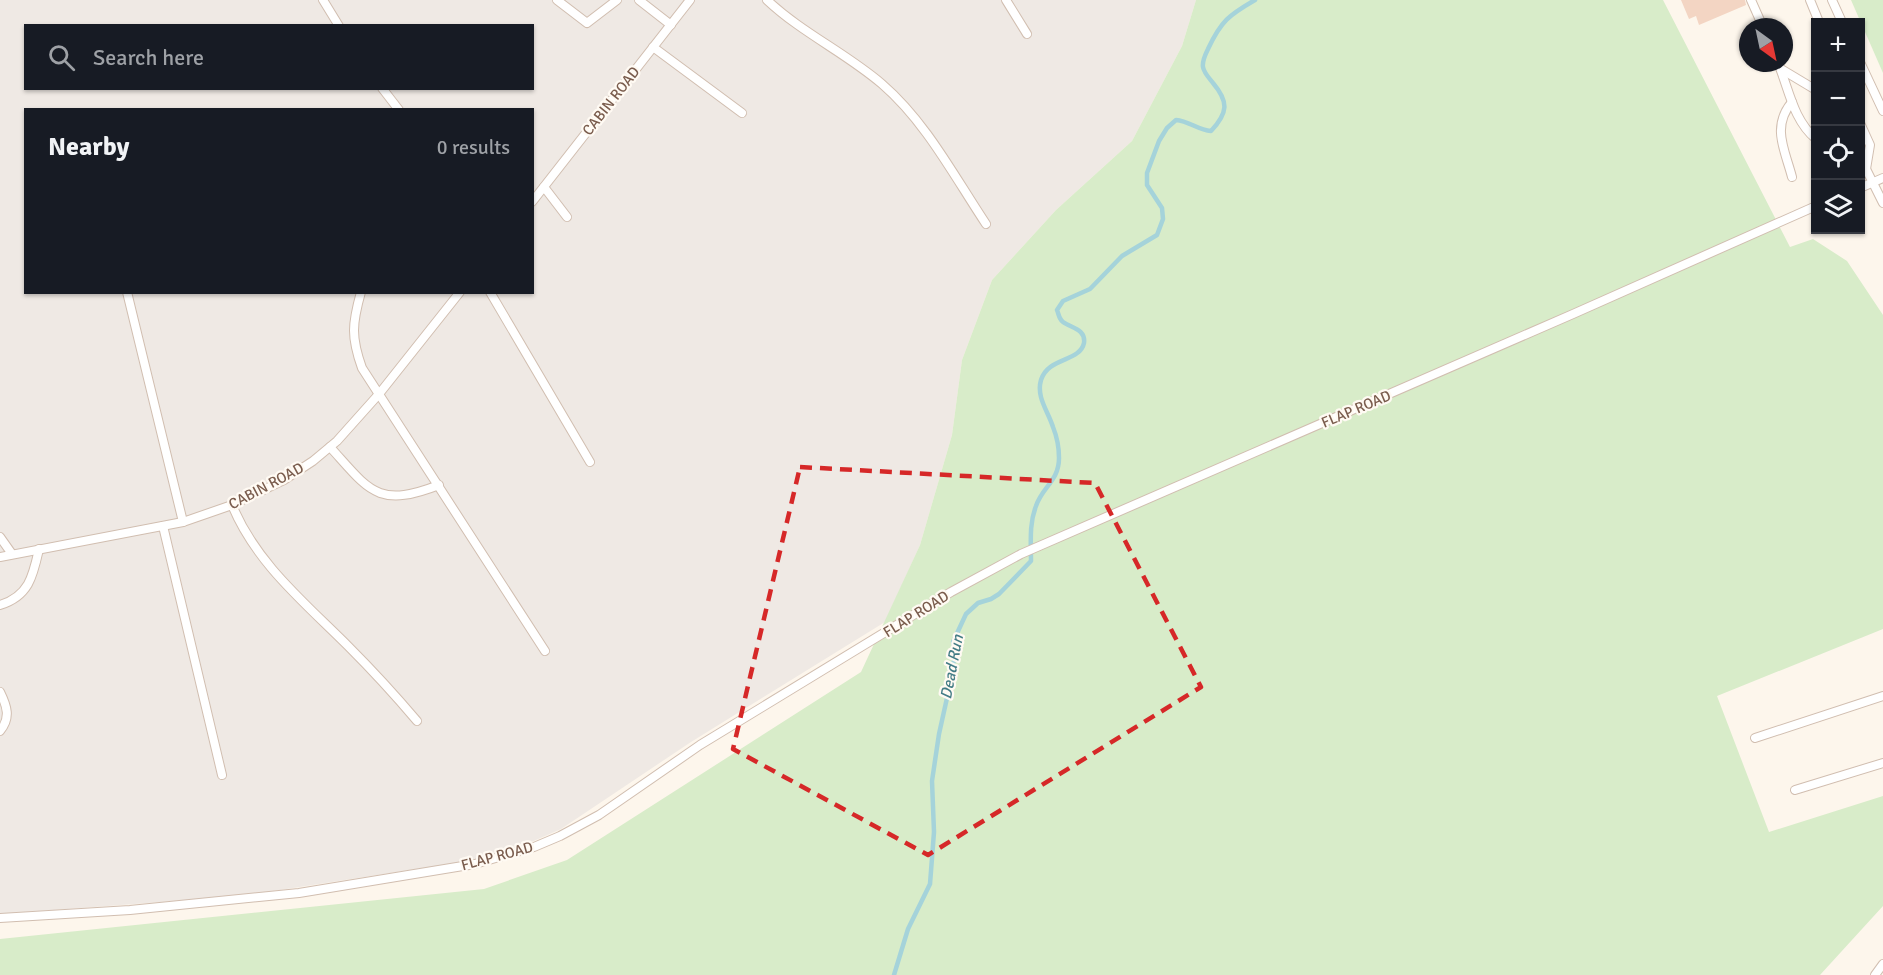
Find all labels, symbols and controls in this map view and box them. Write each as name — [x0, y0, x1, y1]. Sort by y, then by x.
north arrow — [1739, 18, 1793, 72]
map controls — [1811, 18, 1865, 234]
button: + — [1811, 18, 1865, 72]
search box — [24, 24, 534, 90]
icon: search — [45, 41, 78, 74]
text: Search here — [93, 44, 204, 71]
street label: CABIN ROAD — [578, 63, 644, 139]
button: − — [1811, 72, 1865, 126]
button: locate — [1811, 126, 1865, 180]
text: Nearby — [48, 131, 129, 163]
text: 0 results — [437, 135, 510, 160]
button: layers — [1811, 180, 1865, 234]
street label: FLAP ROAD — [1318, 386, 1394, 432]
street label: CABIN ROAD — [225, 459, 307, 513]
street label: FLAP ROAD — [880, 587, 952, 641]
water label: Dead Run — [936, 632, 968, 701]
street label: FLAP ROAD — [459, 838, 535, 874]

